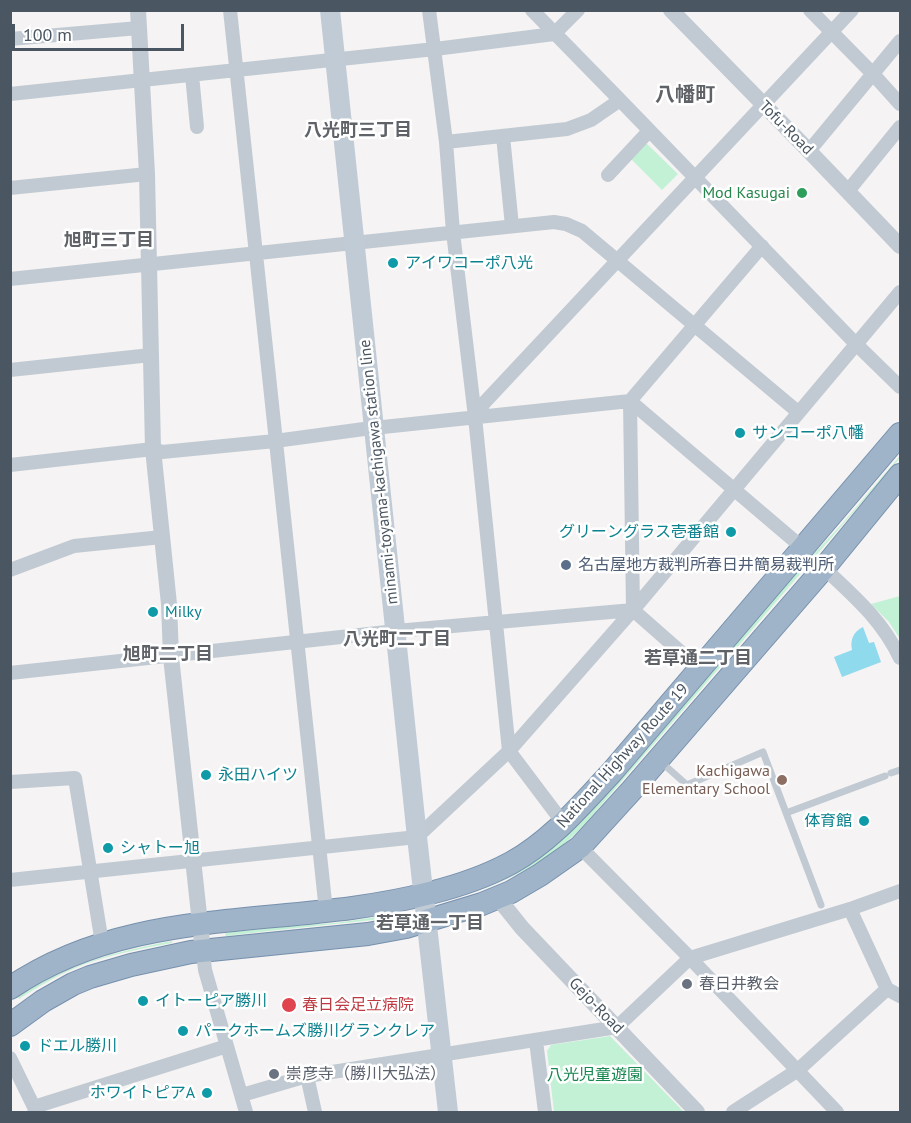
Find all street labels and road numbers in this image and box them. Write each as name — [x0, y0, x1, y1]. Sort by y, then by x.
street label: Tofu-Road — [755, 97, 817, 159]
street label: minami-toyama-kachigawa station line — [356, 339, 402, 605]
street label: National Highway Route 19 — [553, 680, 693, 832]
street label: Gejo-Road — [565, 974, 627, 1038]

